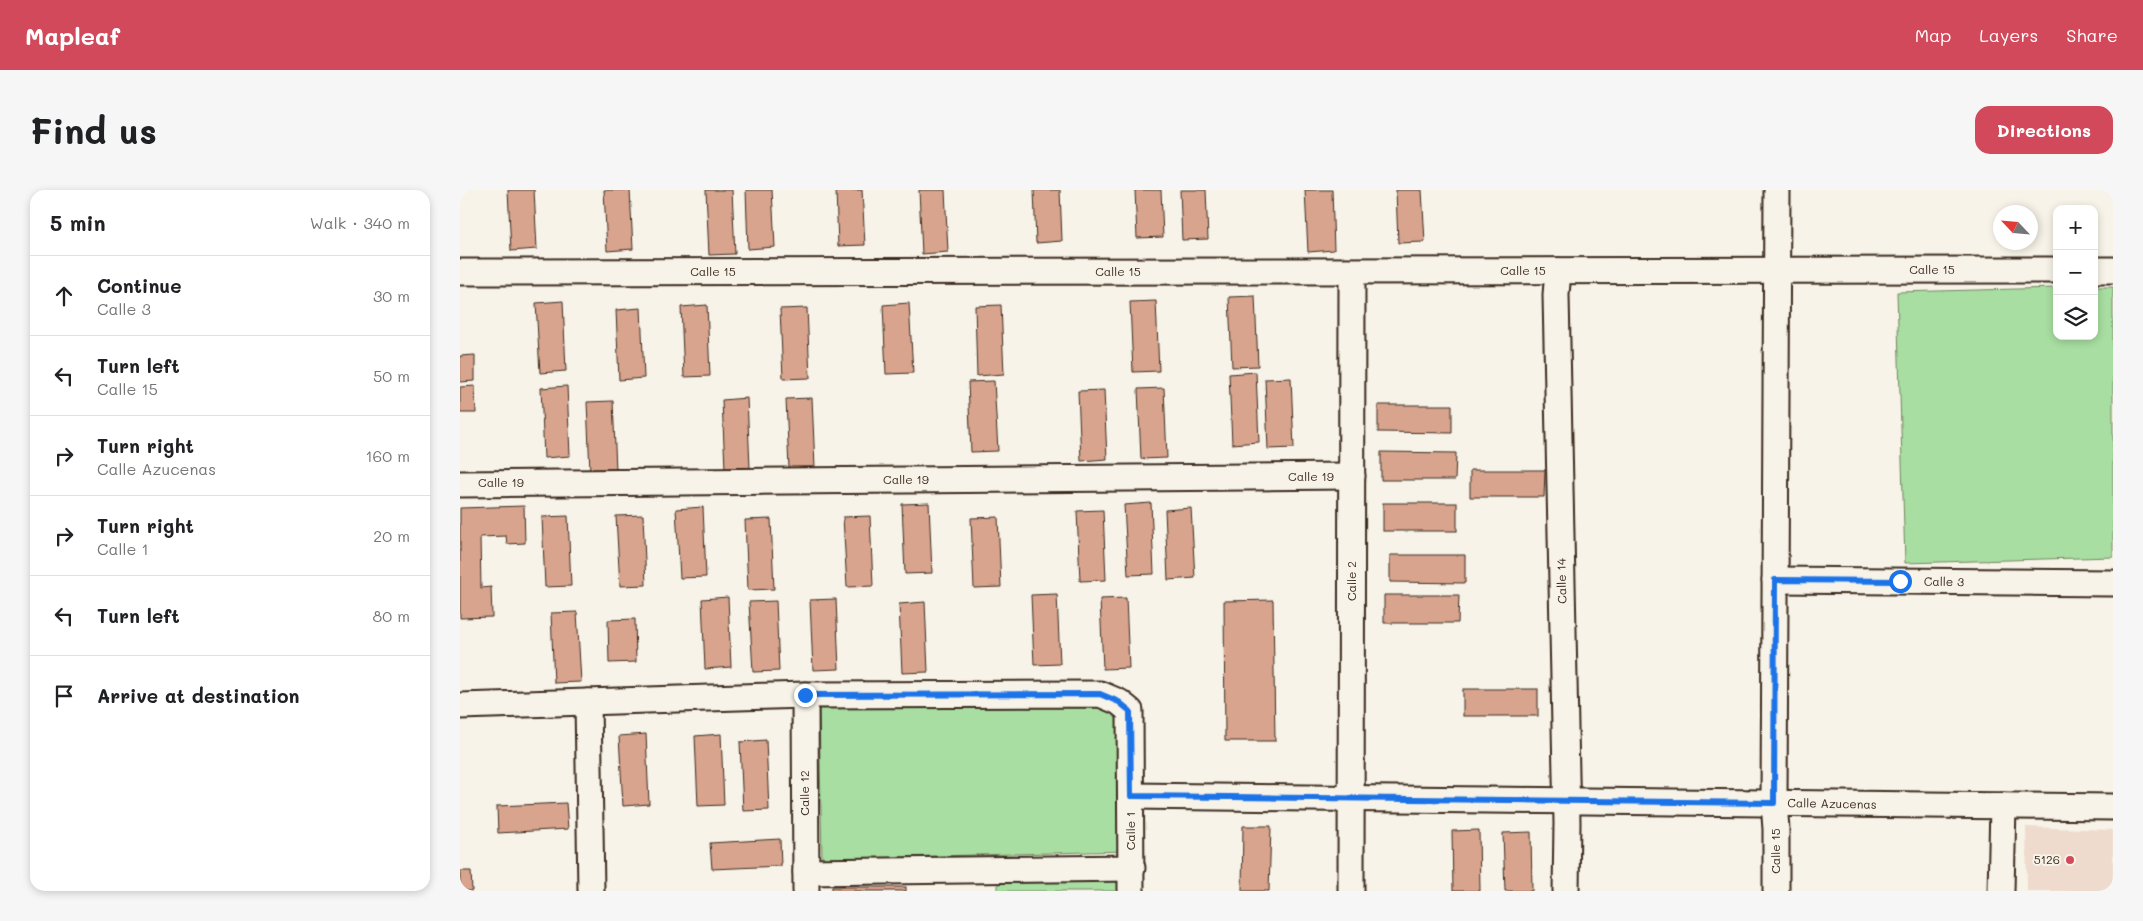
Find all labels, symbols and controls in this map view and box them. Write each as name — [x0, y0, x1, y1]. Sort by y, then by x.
text: Mapleaf — [25, 20, 120, 51]
text: Map — [1915, 23, 1951, 47]
text: Layers — [1979, 23, 2038, 47]
text: Share — [2066, 23, 2118, 47]
button: Directions — [1975, 106, 2113, 154]
text: Find us — [30, 107, 157, 153]
north arrow — [1993, 205, 2038, 250]
map controls — [2053, 205, 2098, 340]
button: + — [2053, 205, 2098, 250]
text: 5 min — [50, 209, 106, 236]
text: Walk · 340 m — [310, 212, 410, 233]
button: − — [2053, 250, 2098, 295]
street label: Calle 15 — [1909, 261, 1955, 277]
street label: Calle 15 — [1500, 262, 1546, 278]
street label: Calle 15 — [690, 263, 736, 279]
street label: Calle 15 — [1095, 263, 1141, 279]
text: Continue — [97, 273, 182, 298]
icon: ahead — [50, 282, 78, 310]
text: 30 m — [373, 285, 410, 306]
button: layers — [2053, 295, 2098, 340]
text: Calle 3 — [97, 298, 151, 319]
text: Turn left — [97, 353, 180, 378]
icon: left — [50, 362, 78, 390]
text: 50 m — [373, 365, 410, 386]
text: Calle 15 — [97, 378, 158, 399]
text: Turn right — [97, 433, 194, 458]
icon: right — [50, 442, 78, 470]
text: 160 m — [365, 445, 410, 466]
text: Calle Azucenas — [97, 458, 216, 479]
street label: Calle 19 — [1288, 468, 1334, 484]
street label: Calle 19 — [883, 471, 929, 487]
street label: Calle 19 — [478, 474, 524, 490]
text: Turn right — [97, 513, 194, 538]
icon: right — [50, 522, 78, 550]
text: 20 m — [373, 525, 410, 546]
text: Calle 1 — [97, 538, 149, 559]
street label: Calle 14 — [1553, 558, 1569, 604]
street label: Calle 2 — [1343, 561, 1359, 601]
route start — [1889, 570, 1912, 593]
street label: Calle 3 — [1924, 573, 1964, 589]
icon: left — [50, 602, 78, 630]
text: Turn left — [97, 603, 180, 628]
text: 80 m — [373, 605, 410, 626]
icon: arrive — [50, 682, 78, 710]
text: Arrive at destination — [97, 683, 300, 708]
route end — [794, 684, 817, 707]
street label: Calle 12 — [796, 770, 812, 816]
street label: Calle Azucenas — [1787, 794, 1877, 812]
street label: Calle 1 — [1122, 812, 1138, 850]
street label: Calle 15 — [1767, 828, 1783, 874]
place label: 5126 — [2034, 851, 2060, 867]
marker: 5126 — [2064, 854, 2076, 866]

